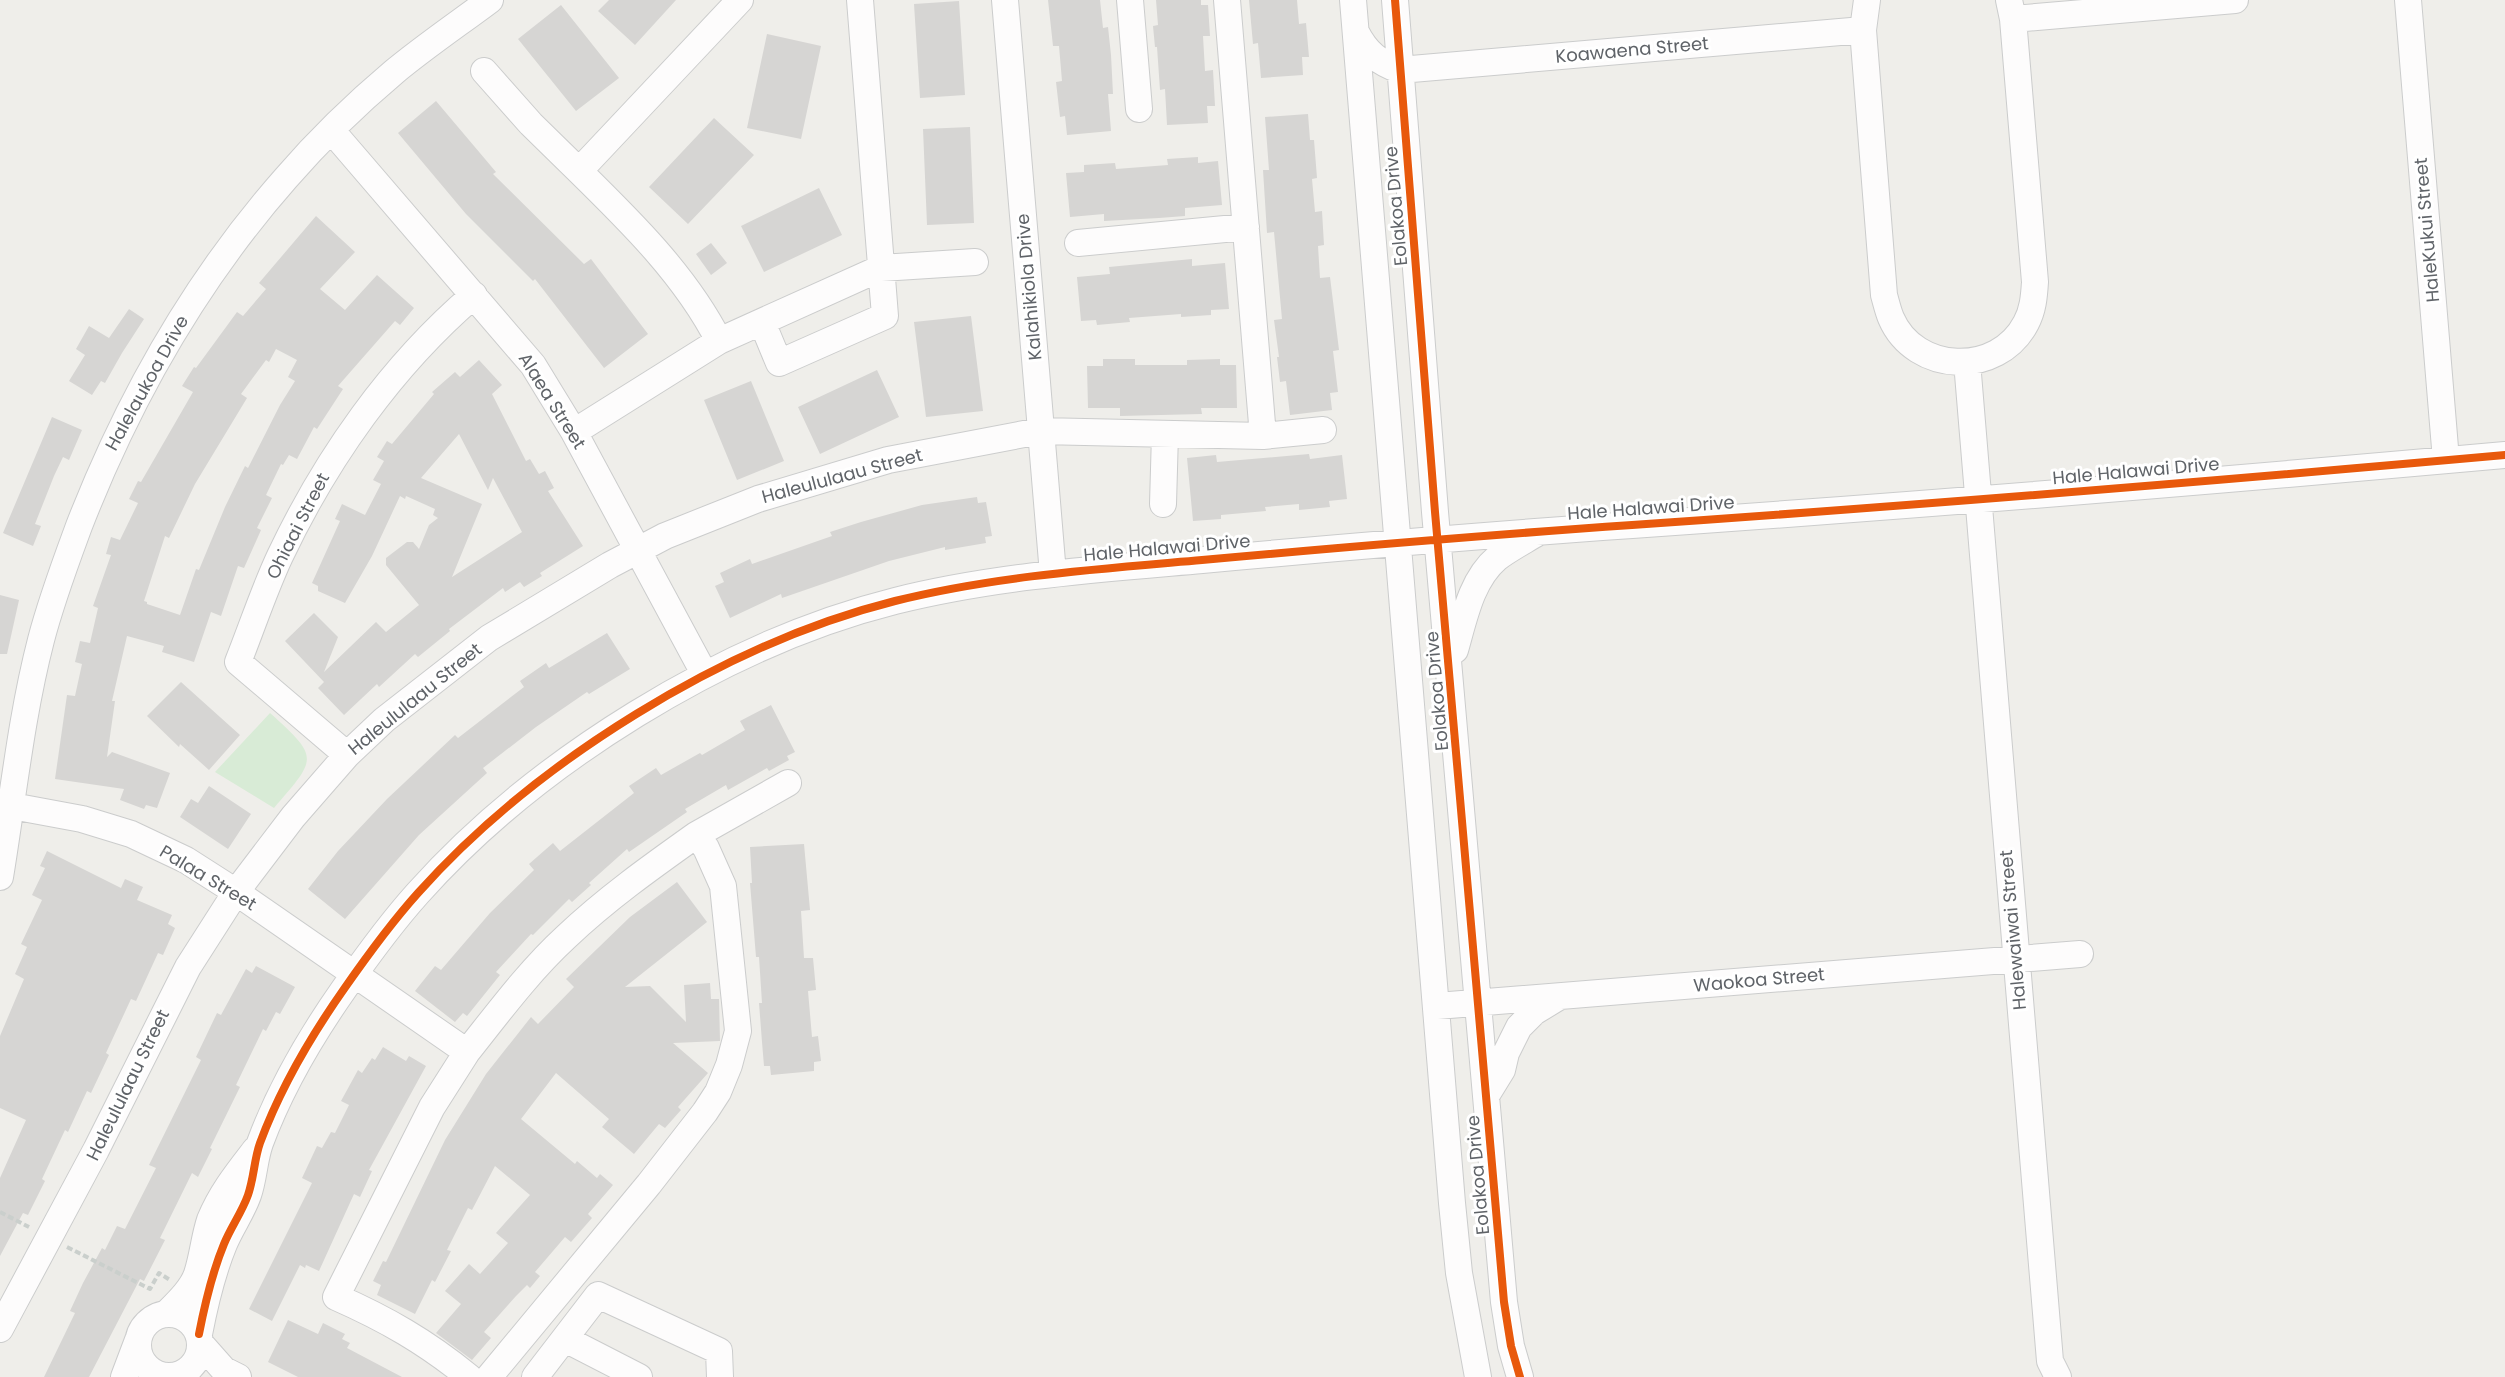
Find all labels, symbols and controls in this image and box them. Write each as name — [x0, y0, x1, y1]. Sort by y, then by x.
street label: Koawaena Street — [1554, 30, 1710, 69]
street label: Eolakoa Drive — [1378, 145, 1413, 267]
street label: HaleKukui Street — [2408, 157, 2445, 303]
street label: Kalahikiola Drive — [1010, 213, 1047, 361]
street label: Halelaukoa Drive — [99, 311, 194, 455]
street label: Alaea Street — [513, 348, 592, 454]
street label: Haleululaau Street — [759, 442, 925, 509]
street label: Hale Halawai Drive — [2051, 451, 2220, 490]
street label: Ohiaai Street — [260, 468, 335, 583]
street label: Hale Halawai Drive — [1567, 489, 1735, 526]
street label: Hale Halawai Drive — [1082, 528, 1251, 567]
street label: Eolakoa Drive — [1419, 630, 1454, 752]
street label: Haleululaau Street — [343, 637, 487, 760]
street label: Palaa Street — [155, 839, 261, 916]
street label: Halewaiwai Street — [1993, 849, 2032, 1011]
street label: Waokoa Street — [1692, 961, 1826, 998]
street label: Haleululaau Street — [80, 1005, 175, 1165]
street label: Eolakoa Drive — [1460, 1114, 1495, 1236]

